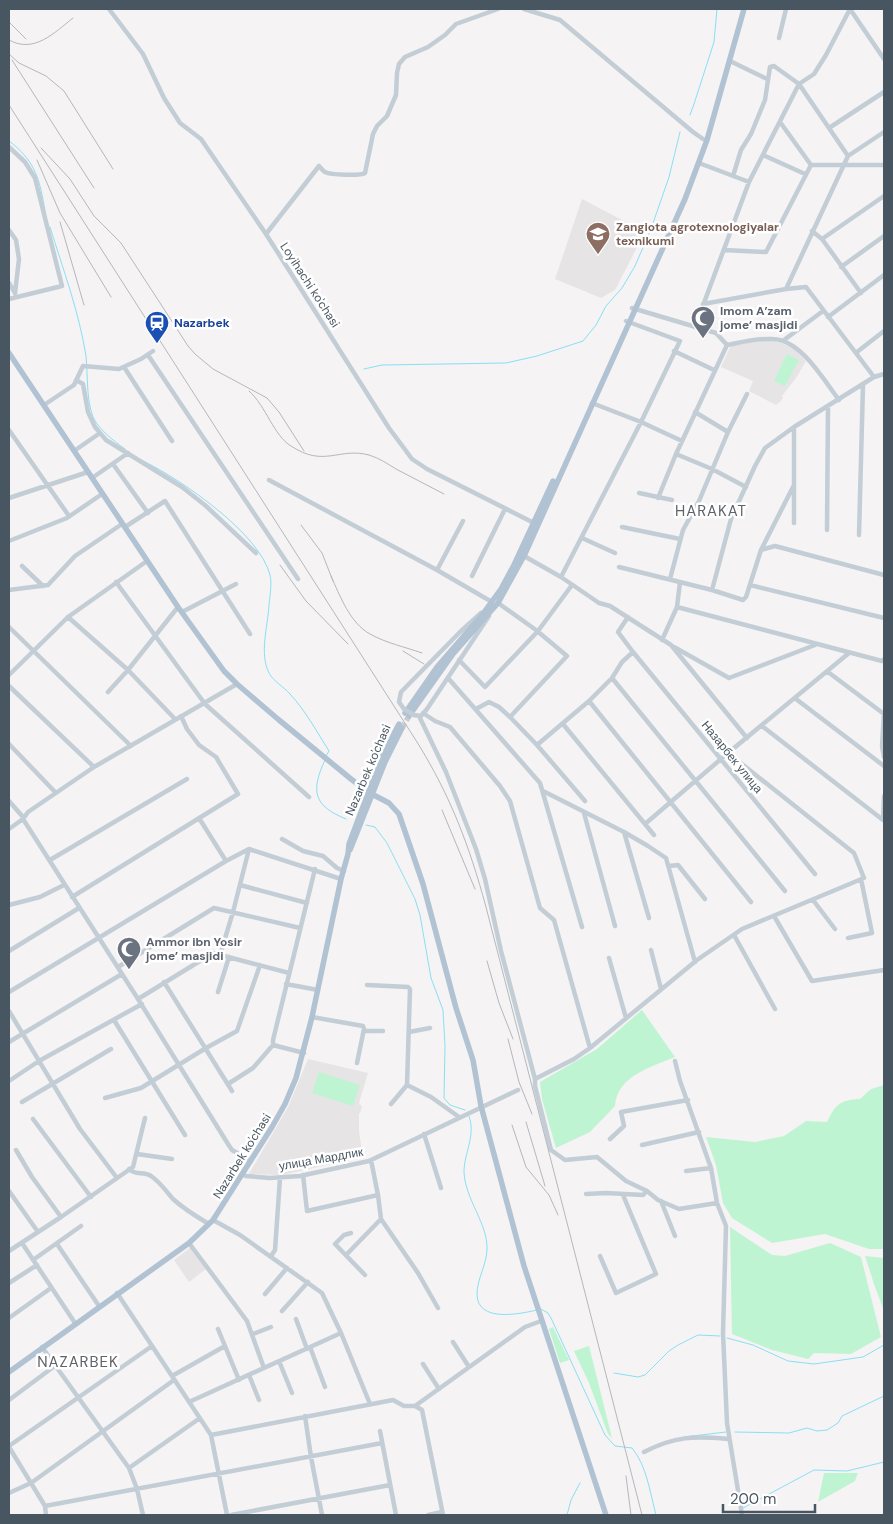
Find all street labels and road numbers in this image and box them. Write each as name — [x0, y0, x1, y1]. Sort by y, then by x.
street label: Loyihachi ko'chasi — [277, 239, 344, 331]
street label: Назарбек улица — [698, 717, 766, 797]
street label: Nazarbek ko'chasi — [342, 722, 394, 818]
street label: Nazarbek ko'chasi — [209, 1110, 275, 1202]
street label: улица Мардлик — [278, 1144, 365, 1174]

